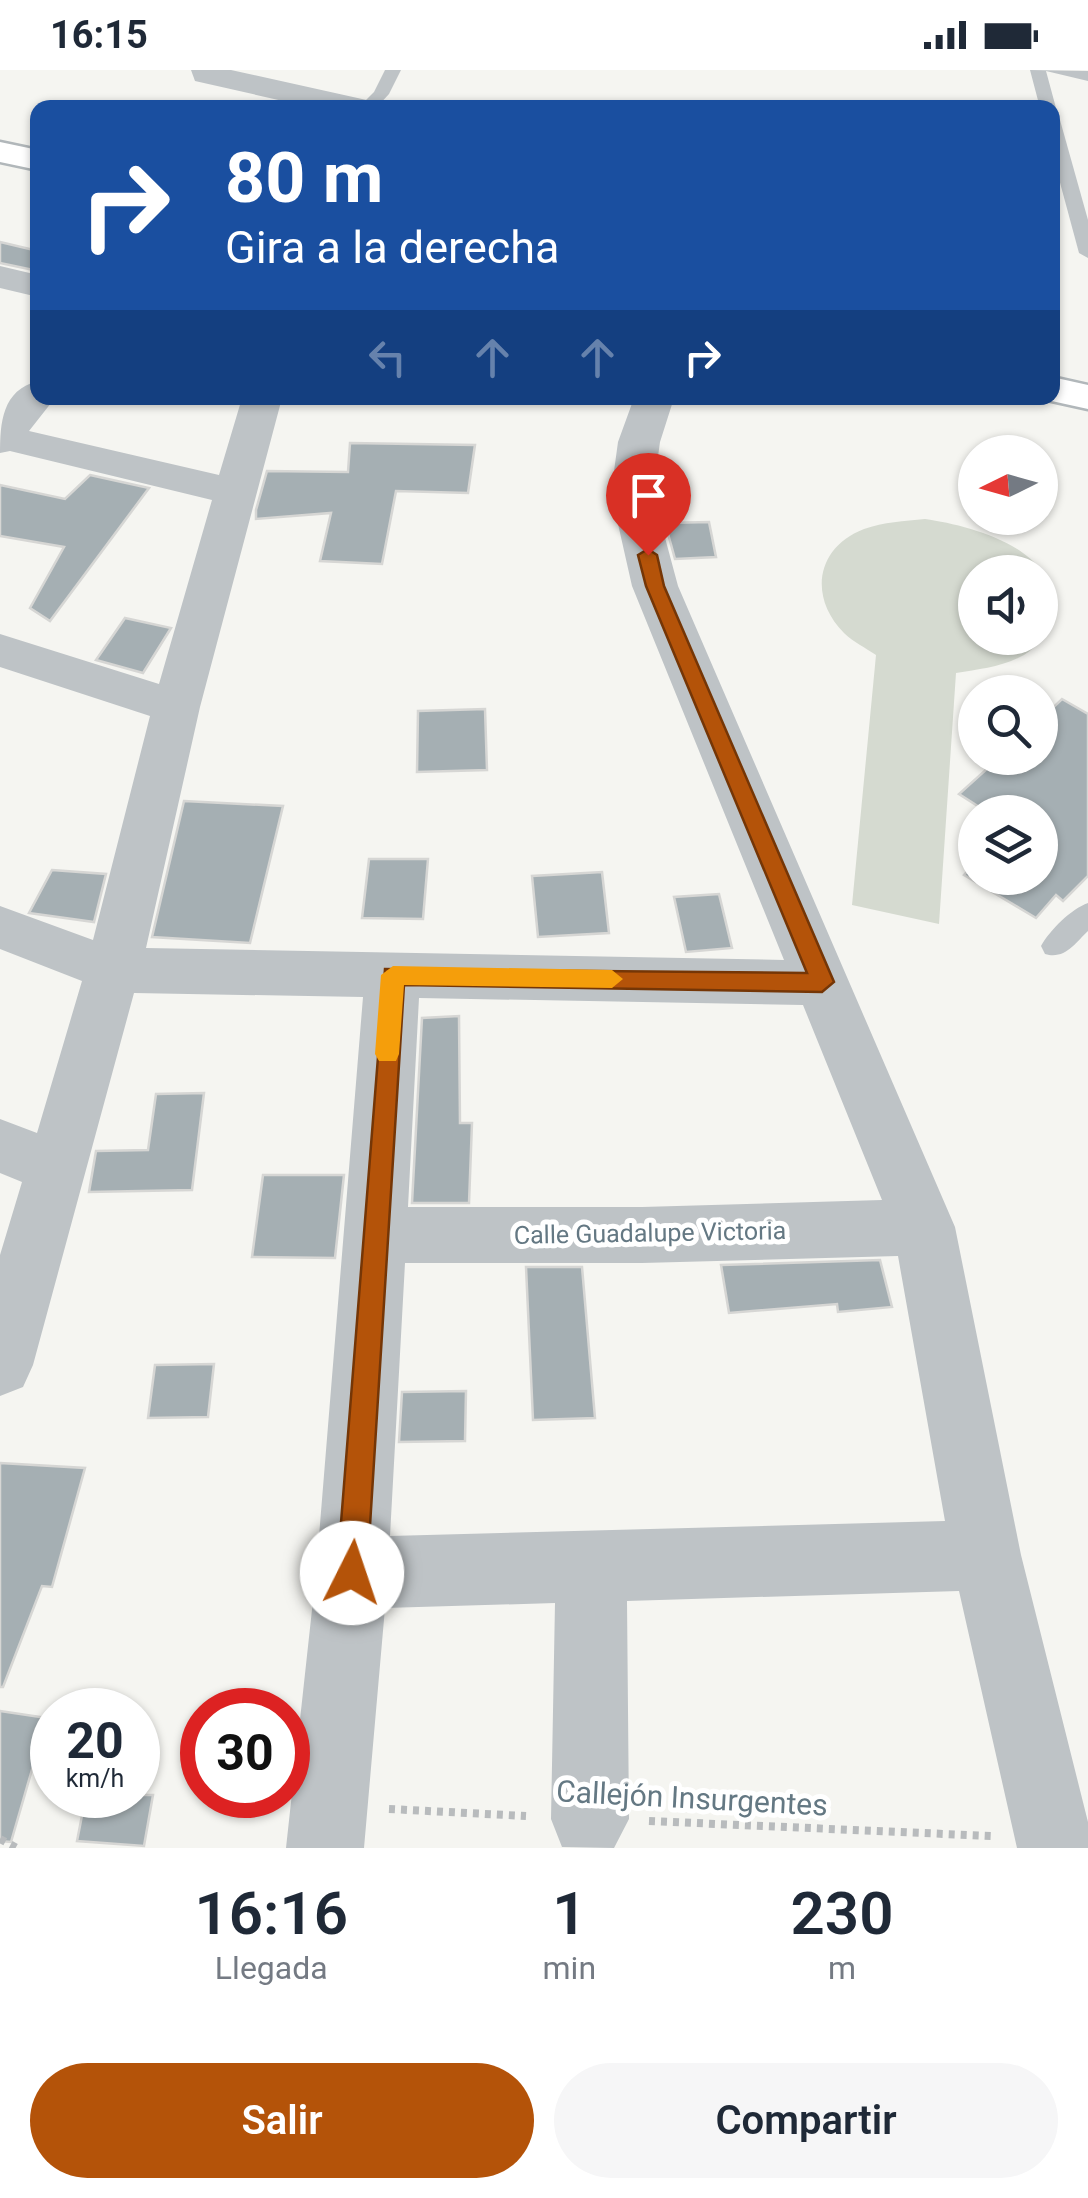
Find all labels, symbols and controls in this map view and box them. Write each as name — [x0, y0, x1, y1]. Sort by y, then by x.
text: 16:15 — [50, 13, 148, 57]
text: 80 m — [225, 137, 383, 219]
icon: right — [60, 140, 190, 270]
text: Gira a la derecha — [225, 221, 560, 274]
icon: left — [360, 330, 415, 385]
icon: ahead — [465, 330, 520, 385]
icon: ahead — [570, 330, 625, 385]
icon: right — [675, 330, 730, 385]
north arrow — [958, 435, 1058, 535]
map controls — [958, 435, 1058, 895]
pin — [606, 453, 691, 556]
icon: arrive — [621, 468, 676, 523]
button: sound — [958, 555, 1058, 655]
button: search — [958, 675, 1058, 775]
button: layers — [958, 795, 1058, 895]
street label: Calle Guadalupe Victoria — [514, 1216, 786, 1250]
position arrow — [300, 1521, 404, 1625]
speed limit sign: 30 — [180, 1688, 310, 1818]
text: 20 — [66, 1712, 124, 1770]
text: km/h — [66, 1764, 124, 1793]
street label: Callejón Insurgentes — [555, 1773, 829, 1823]
text: 16:16 — [195, 1878, 348, 1949]
text: 1 — [552, 1878, 586, 1949]
text: 230 — [791, 1878, 893, 1949]
text: Llegada — [215, 1949, 328, 1987]
text: min — [543, 1949, 596, 1987]
text: m — [828, 1949, 856, 1987]
button: Salir — [30, 2063, 534, 2178]
button: Compartir — [554, 2063, 1058, 2178]

